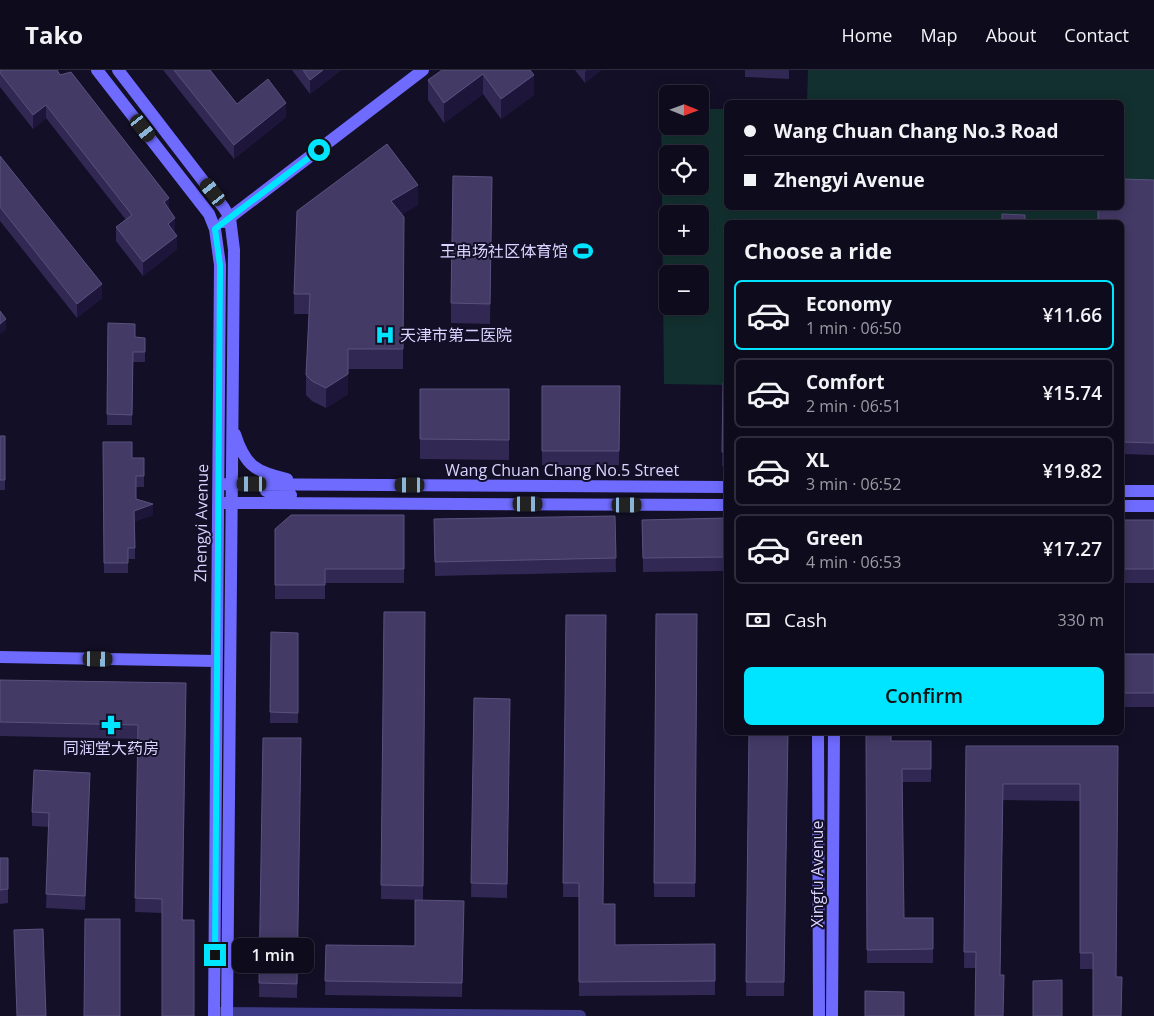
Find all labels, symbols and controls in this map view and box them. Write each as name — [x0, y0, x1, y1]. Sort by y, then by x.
text: Tako — [25, 18, 83, 51]
text: Home — [842, 23, 892, 47]
text: Map — [920, 23, 958, 47]
text: About — [986, 23, 1036, 47]
text: Contact — [1064, 23, 1129, 47]
north arrow — [659, 85, 709, 135]
map controls — [659, 85, 709, 315]
car — [127, 112, 158, 144]
text: Wang Chuan Chang No.3 Road — [774, 118, 1058, 144]
route start — [308, 139, 330, 161]
button: locate — [659, 145, 709, 195]
text: Zhengyi Avenue — [774, 167, 925, 193]
car — [197, 176, 228, 208]
button: + — [659, 205, 709, 255]
text: Choose a ride — [744, 235, 892, 265]
place label: 王串场社区体育馆 — [440, 240, 568, 262]
sports icon: 王串场社区体育馆 — [572, 240, 594, 262]
button: − — [659, 265, 709, 315]
text: Economy — [806, 291, 892, 317]
icon: car — [746, 293, 791, 338]
text: ¥11.66 — [1042, 302, 1102, 328]
text: 1 min · 06:50 — [806, 317, 901, 339]
hospital icon: 天津市第二医院 — [374, 324, 396, 346]
place label: 天津市第二医院 — [400, 324, 512, 346]
text: Comfort — [806, 369, 885, 395]
icon: car — [746, 371, 791, 416]
text: ¥15.74 — [1042, 380, 1102, 406]
text: 2 min · 06:51 — [806, 395, 901, 417]
text: XL — [806, 447, 829, 473]
icon: car — [746, 449, 791, 494]
text: ¥19.82 — [1042, 458, 1102, 484]
street label: Wang Chuan Chang No.5 Street — [445, 459, 679, 481]
street label: Zhengyi Avenue — [189, 464, 213, 582]
text: 3 min · 06:52 — [806, 473, 901, 495]
car — [237, 477, 267, 492]
car — [395, 478, 425, 493]
car — [513, 497, 543, 512]
car — [612, 498, 642, 513]
text: Green — [806, 525, 863, 551]
icon: car — [746, 527, 791, 572]
text: ¥17.27 — [1042, 536, 1102, 562]
text: 4 min · 06:53 — [806, 551, 901, 573]
icon: cash — [744, 606, 772, 634]
text: Cash — [784, 607, 827, 633]
text: 330 m — [1058, 609, 1104, 631]
car — [82, 651, 113, 667]
button: Confirm — [744, 667, 1104, 725]
pharmacy icon: 同润堂大药房 — [100, 714, 122, 736]
place label: 同润堂大药房 — [63, 737, 159, 759]
street label: Xingfu Avenue — [806, 821, 828, 927]
callout: 1 min — [232, 938, 315, 972]
route end — [204, 944, 226, 966]
text: 1 min — [251, 944, 295, 966]

